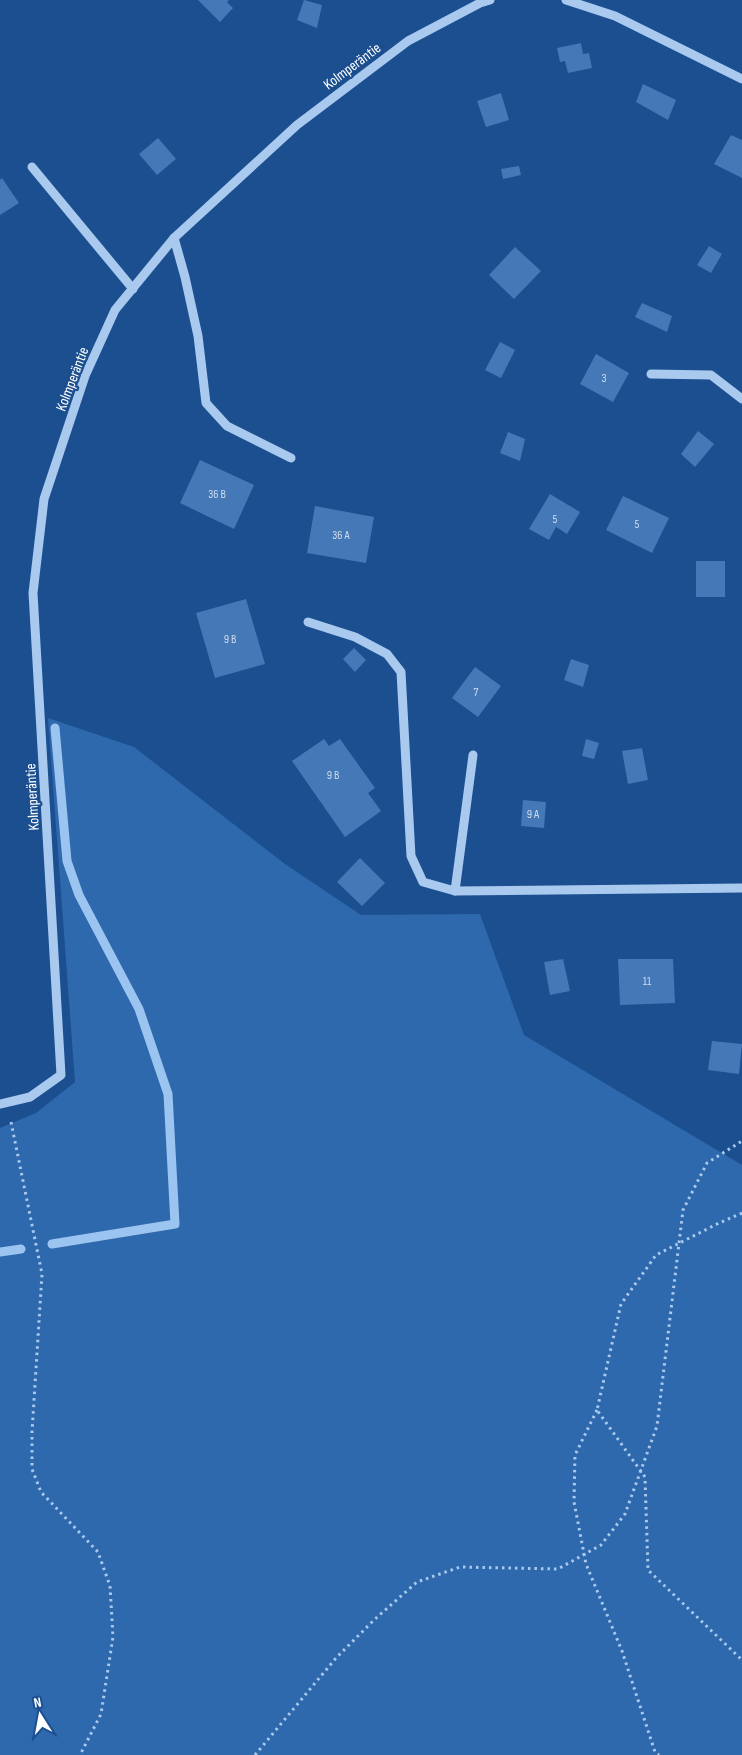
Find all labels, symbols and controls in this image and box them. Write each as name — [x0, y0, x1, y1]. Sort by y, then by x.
street label: Kolmperäntie — [320, 39, 385, 94]
street label: Kolmperäntie — [52, 344, 93, 414]
house number: 3 — [601, 371, 607, 386]
house number: 36 B — [208, 487, 226, 502]
house number: 5 — [553, 512, 558, 527]
house number: 5 — [635, 517, 640, 532]
house number: 36 A — [332, 528, 351, 543]
house number: 9 B — [224, 632, 236, 647]
house number: 7 — [474, 685, 479, 700]
street label: Kolmperäntie — [21, 763, 44, 831]
house number: 9 B — [327, 768, 339, 783]
house number: 9 A — [527, 807, 540, 822]
house number: 11 — [643, 974, 652, 989]
north arrow — [15, 1690, 65, 1740]
text: N — [32, 1694, 43, 1712]

